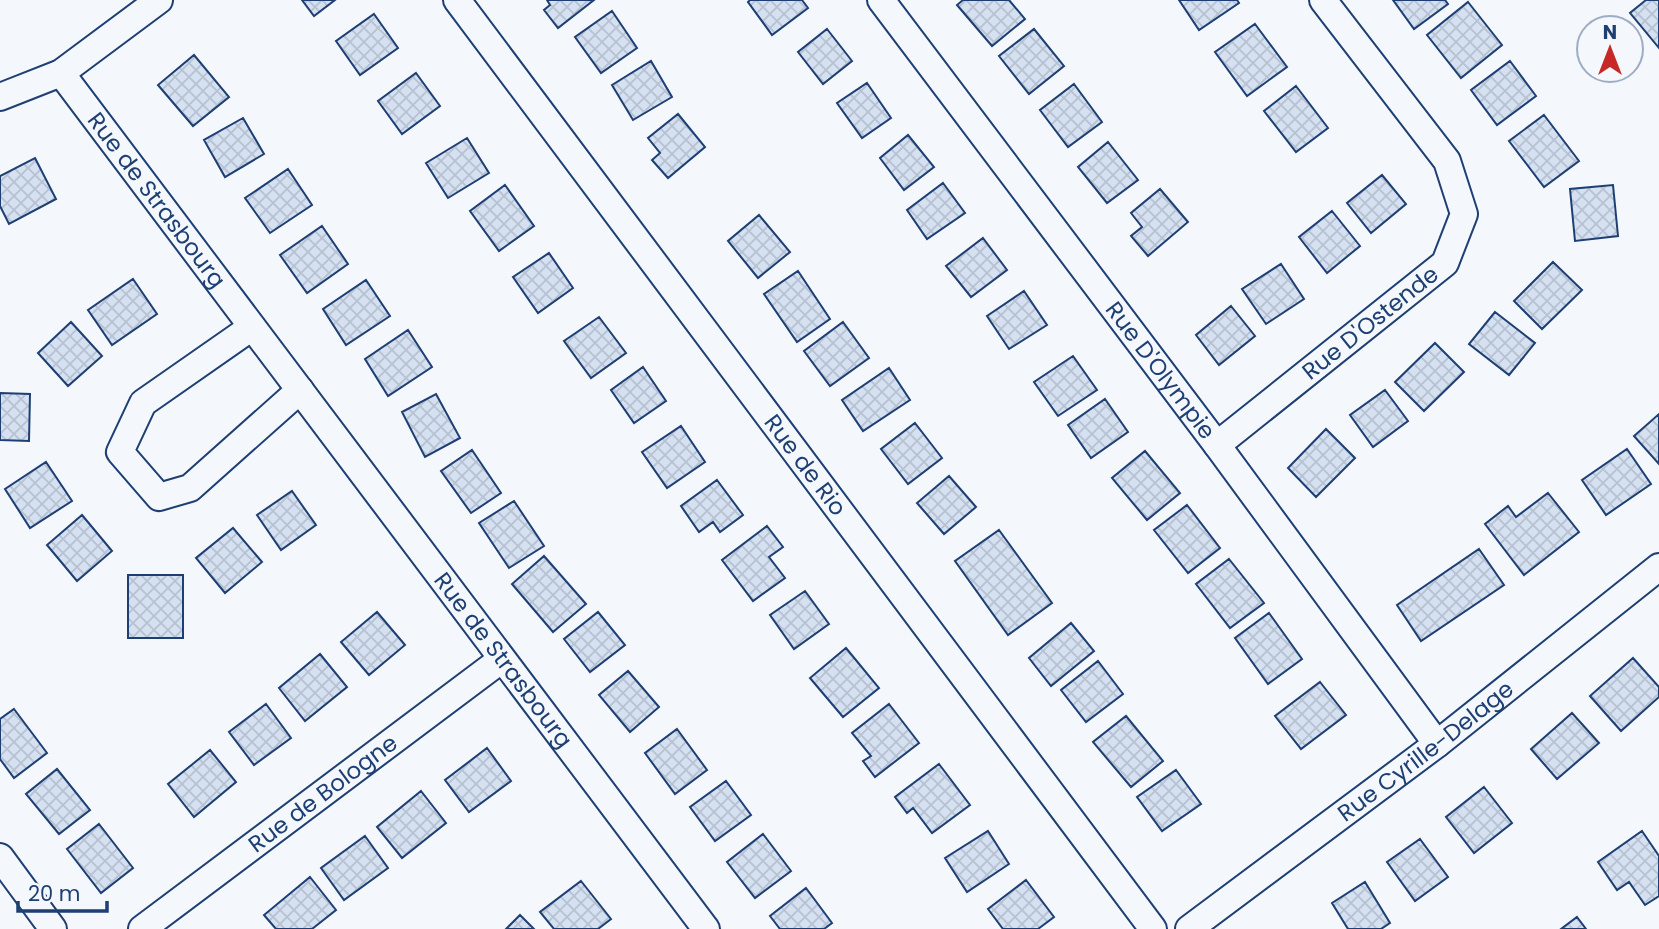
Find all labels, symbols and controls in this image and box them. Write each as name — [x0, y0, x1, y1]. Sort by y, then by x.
north arrow — [1575, 14, 1645, 84]
text: N — [1603, 19, 1617, 46]
street label: Rue de Strasbourg — [80, 106, 233, 294]
street label: Rue D'Ostende — [1295, 258, 1445, 387]
street label: Rue D'Olympie — [1098, 295, 1223, 446]
street label: Rue de Rio — [757, 408, 854, 522]
street label: Rue de Strasbourg — [427, 566, 580, 754]
street label: Rue Cyrille-Delage — [1331, 673, 1520, 829]
street label: Rue de Bologne — [242, 727, 404, 860]
scale bar — [18, 870, 107, 914]
text: 20 m — [28, 879, 81, 908]

